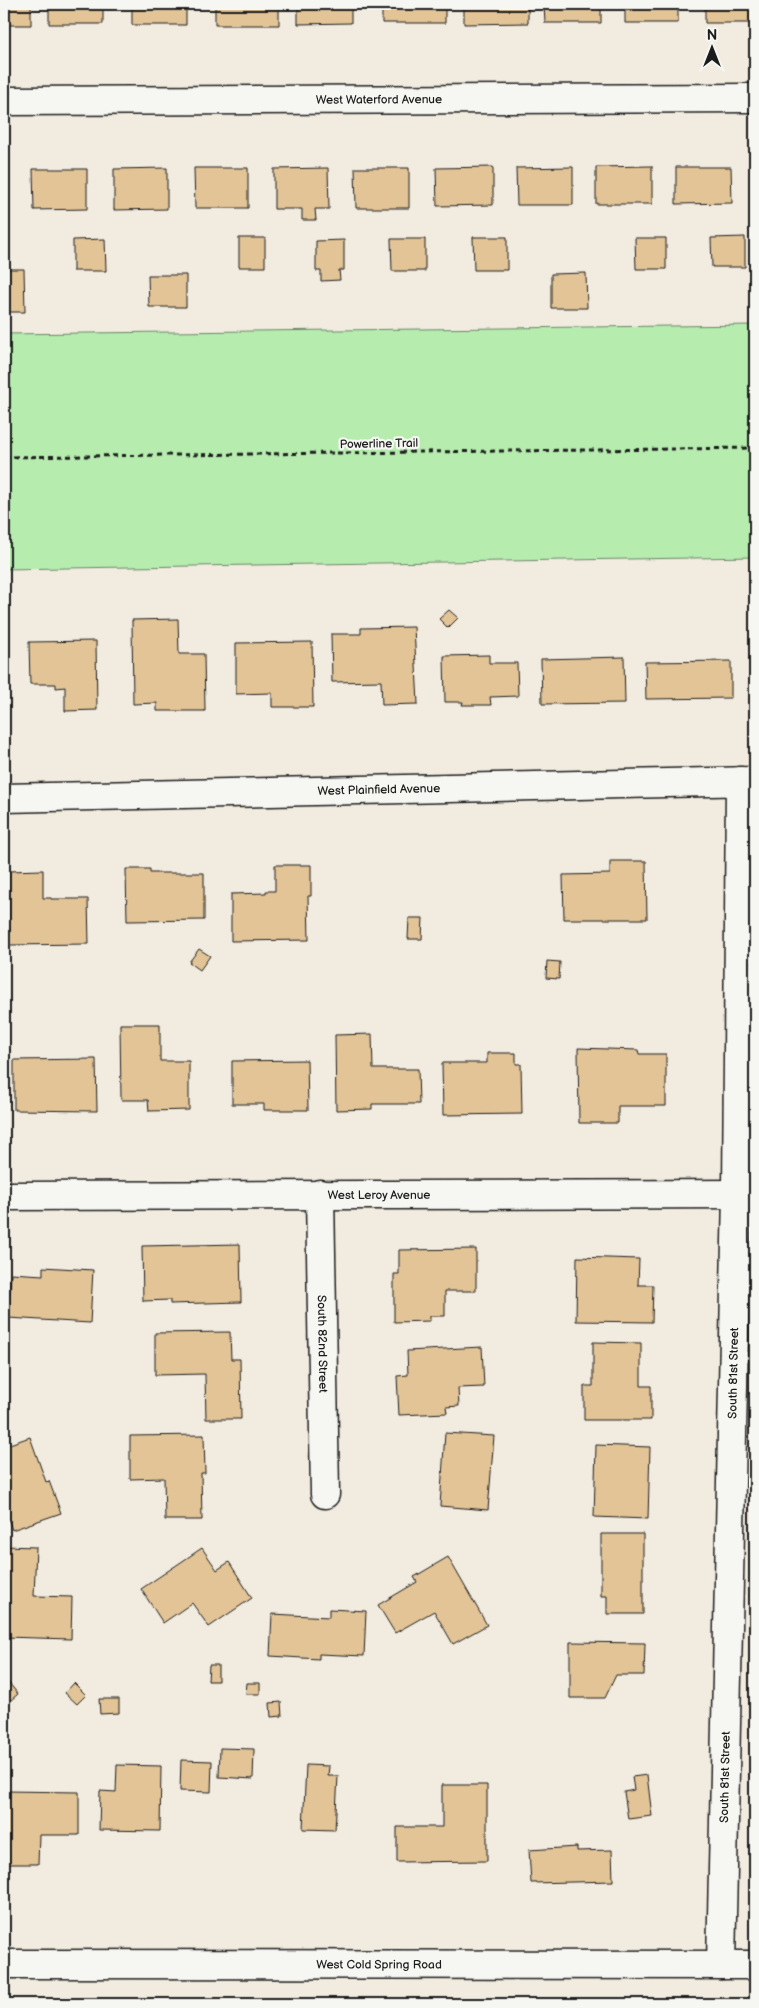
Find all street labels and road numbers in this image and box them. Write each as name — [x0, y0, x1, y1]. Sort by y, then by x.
street label: West Waterford Avenue — [316, 92, 442, 107]
street label: Powerline Trail — [340, 436, 418, 452]
street label: West Plainfield Avenue — [317, 781, 440, 798]
street label: West Leroy Avenue — [328, 1187, 430, 1203]
street label: South 82nd Street — [314, 1295, 331, 1393]
street label: South 81st Street — [725, 1327, 742, 1419]
street label: South 81st Street — [716, 1731, 733, 1823]
street label: West Cold Spring Road — [316, 1957, 442, 1972]

